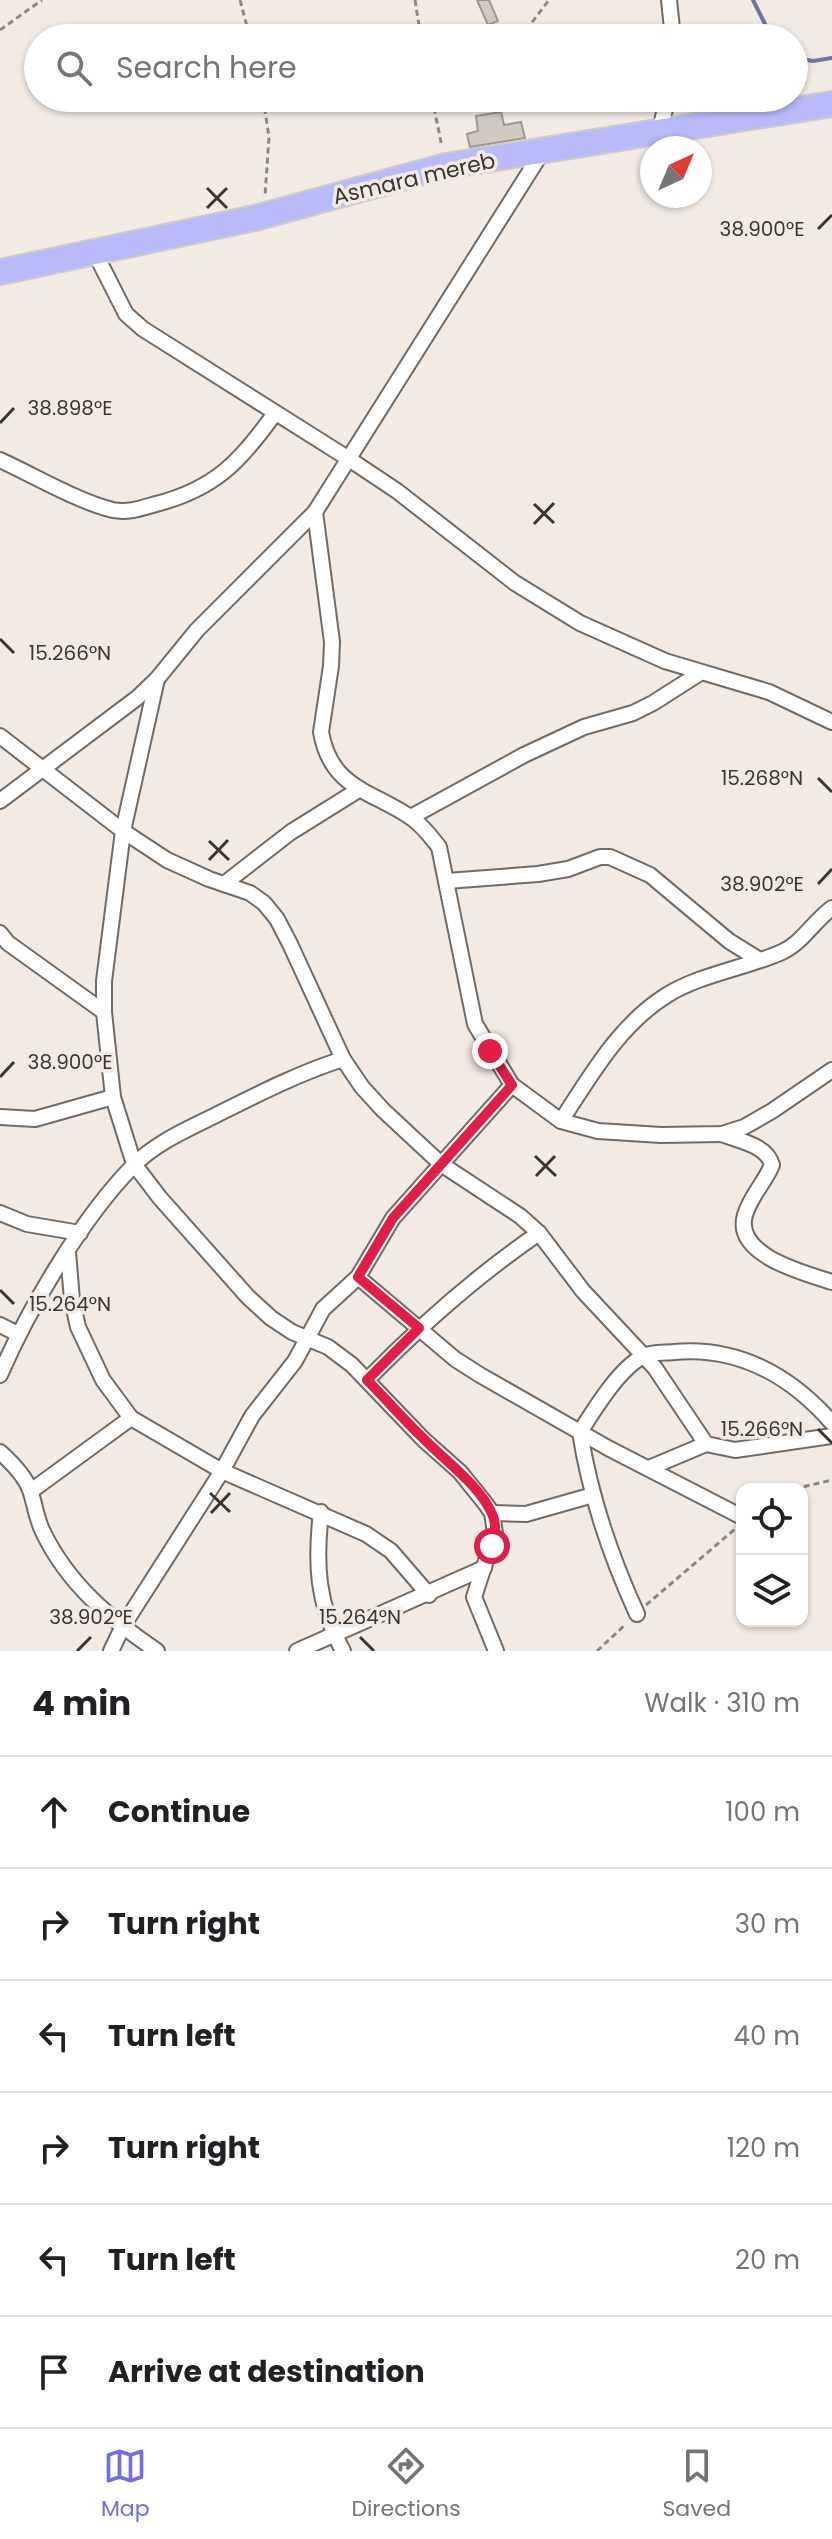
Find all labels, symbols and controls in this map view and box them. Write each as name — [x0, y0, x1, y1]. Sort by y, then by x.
search box — [24, 24, 808, 112]
icon: search — [52, 46, 96, 90]
text: Search here — [116, 46, 297, 89]
north arrow — [640, 136, 712, 208]
street label: Asmara mereb — [330, 145, 498, 212]
text: 38.900°E — [720, 215, 804, 243]
text: 38.898°E — [28, 394, 112, 422]
text: 15.266°N — [29, 639, 111, 667]
text: 15.268°N — [721, 764, 803, 792]
text: 38.902°E — [720, 870, 804, 898]
route end — [472, 1033, 508, 1069]
text: 38.900°E — [28, 1048, 112, 1076]
text: 15.264°N — [29, 1290, 111, 1318]
text: 15.266°N — [721, 1415, 803, 1443]
map controls — [736, 1483, 808, 1627]
button: locate — [736, 1483, 808, 1555]
route start — [474, 1528, 510, 1564]
button: layers — [736, 1555, 808, 1627]
text: 38.902°E — [49, 1603, 133, 1631]
text: 15.264°N — [319, 1603, 401, 1631]
text: 4 min — [32, 1679, 131, 1727]
text: Walk · 310 m — [644, 1685, 800, 1721]
icon: ahead — [32, 1790, 76, 1834]
text: Continue — [108, 1790, 250, 1833]
text: 100 m — [725, 1794, 800, 1830]
icon: right — [32, 1902, 76, 1946]
text: Turn right — [108, 1902, 260, 1945]
text: 30 m — [735, 1906, 800, 1942]
icon: left — [32, 2014, 76, 2058]
text: Turn left — [108, 2014, 236, 2057]
text: 40 m — [734, 2018, 800, 2054]
icon: right — [32, 2126, 76, 2170]
text: Turn right — [108, 2126, 260, 2169]
text: 120 m — [727, 2130, 800, 2166]
icon: left — [32, 2238, 76, 2282]
text: Turn left — [108, 2238, 236, 2281]
text: 20 m — [735, 2242, 800, 2278]
icon: arrive — [32, 2350, 76, 2394]
text: Arrive at destination — [108, 2350, 425, 2393]
tab: Map — [101, 2444, 150, 2525]
tab: Directions — [351, 2444, 461, 2525]
tab: Saved — [662, 2444, 731, 2525]

